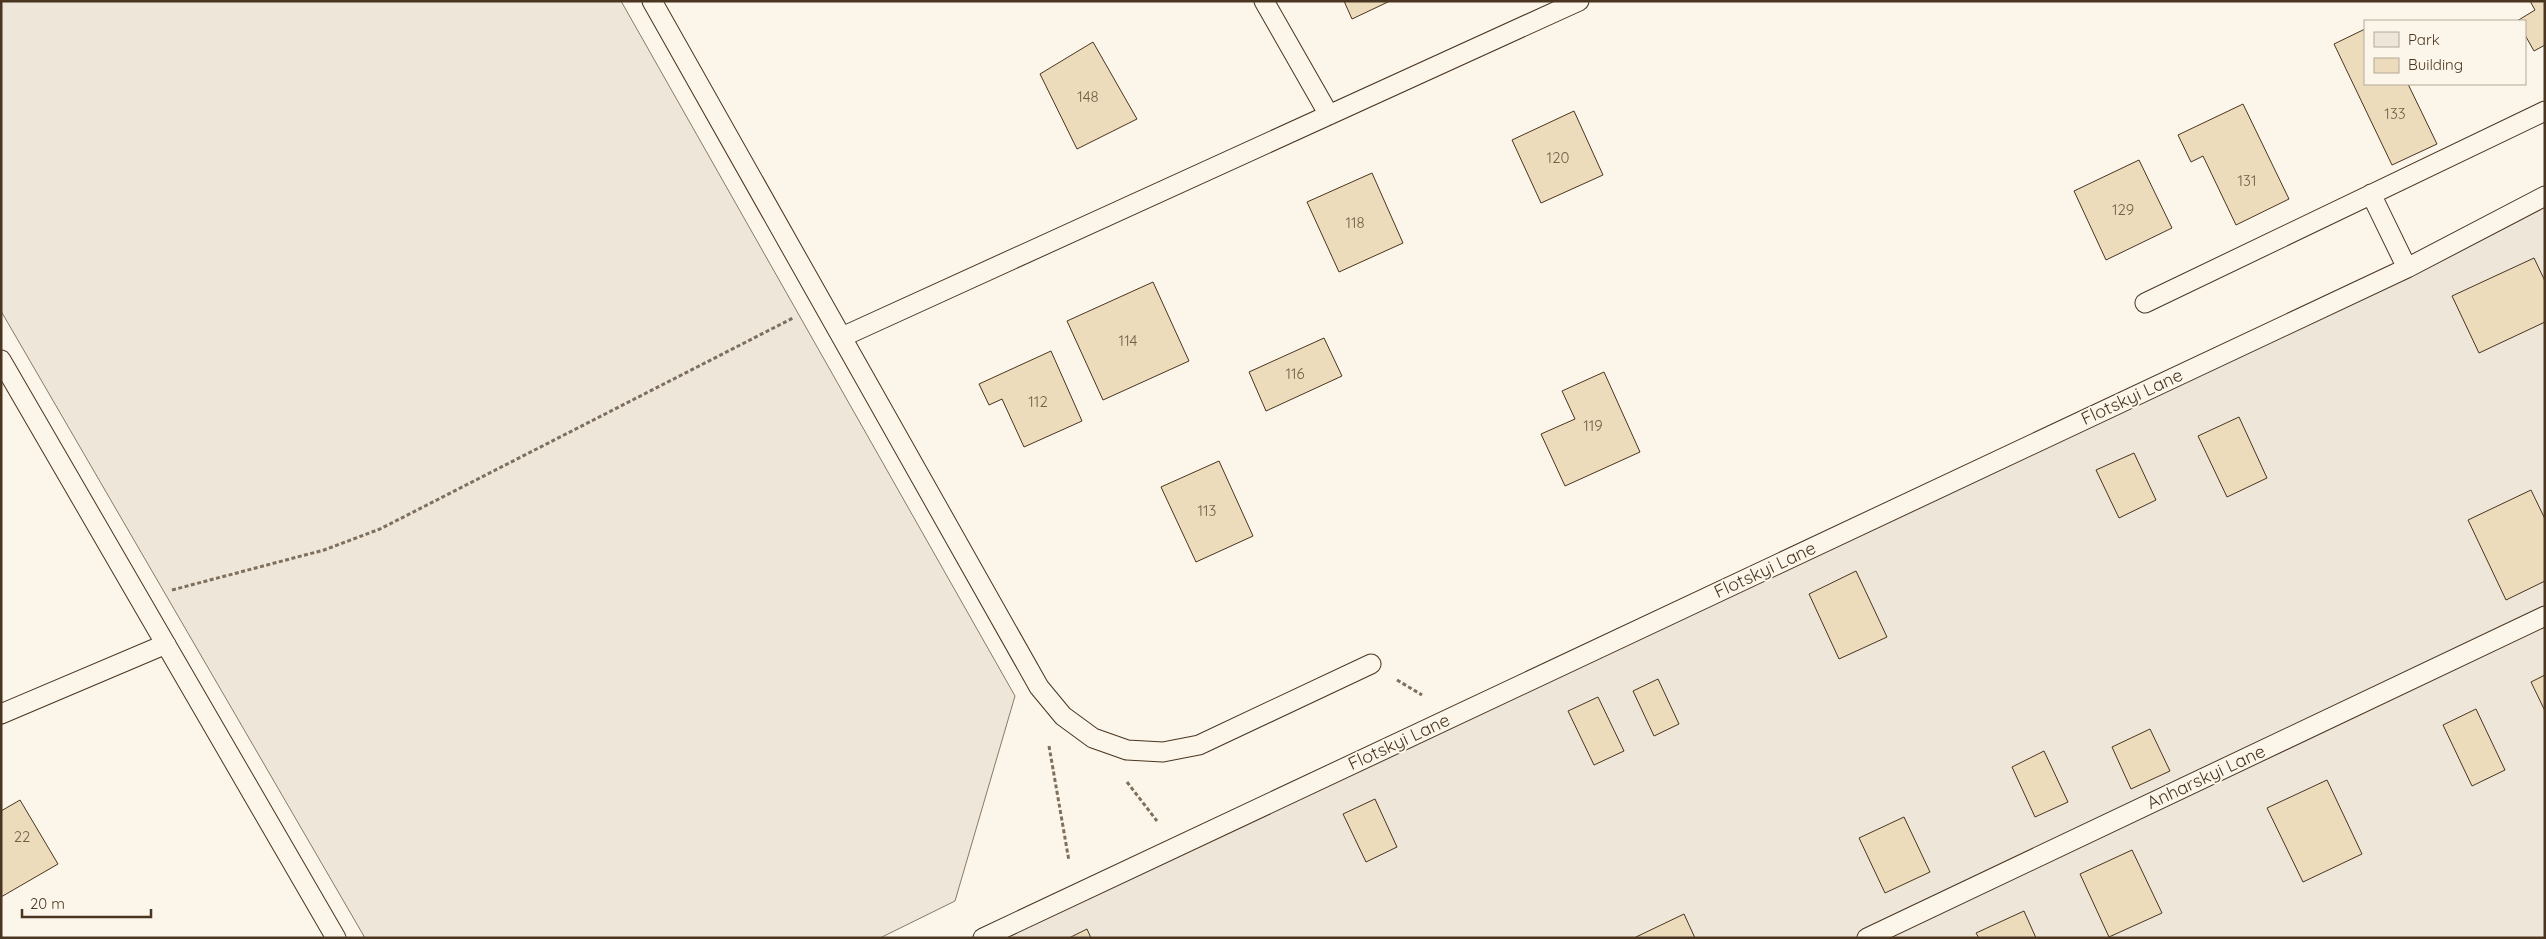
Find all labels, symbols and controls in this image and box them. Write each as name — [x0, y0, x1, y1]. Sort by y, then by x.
legend — [2364, 20, 2526, 85]
text: Park — [2408, 30, 2440, 49]
text: Building — [2408, 55, 2463, 74]
house number: 148 — [1077, 87, 1099, 106]
house number: 133 — [2384, 104, 2406, 123]
house number: 120 — [1547, 148, 1569, 167]
house number: 131 — [2238, 171, 2256, 190]
house number: 129 — [2112, 200, 2134, 219]
house number: 118 — [1345, 213, 1365, 232]
house number: 114 — [1119, 331, 1137, 350]
street label: Flotskyi Lane — [2077, 363, 2186, 430]
house number: 116 — [1285, 364, 1305, 383]
house number: 112 — [1028, 392, 1048, 411]
house number: 119 — [1583, 416, 1603, 435]
house number: 113 — [1198, 501, 1217, 520]
street label: Flotskyi Lane — [1710, 536, 1819, 603]
street label: Flotskyi Lane — [1344, 708, 1453, 775]
street label: Anharskyi Lane — [2143, 739, 2269, 814]
house number: 22 — [14, 827, 30, 846]
scale bar — [22, 886, 151, 918]
text: 20 m — [30, 894, 65, 913]

